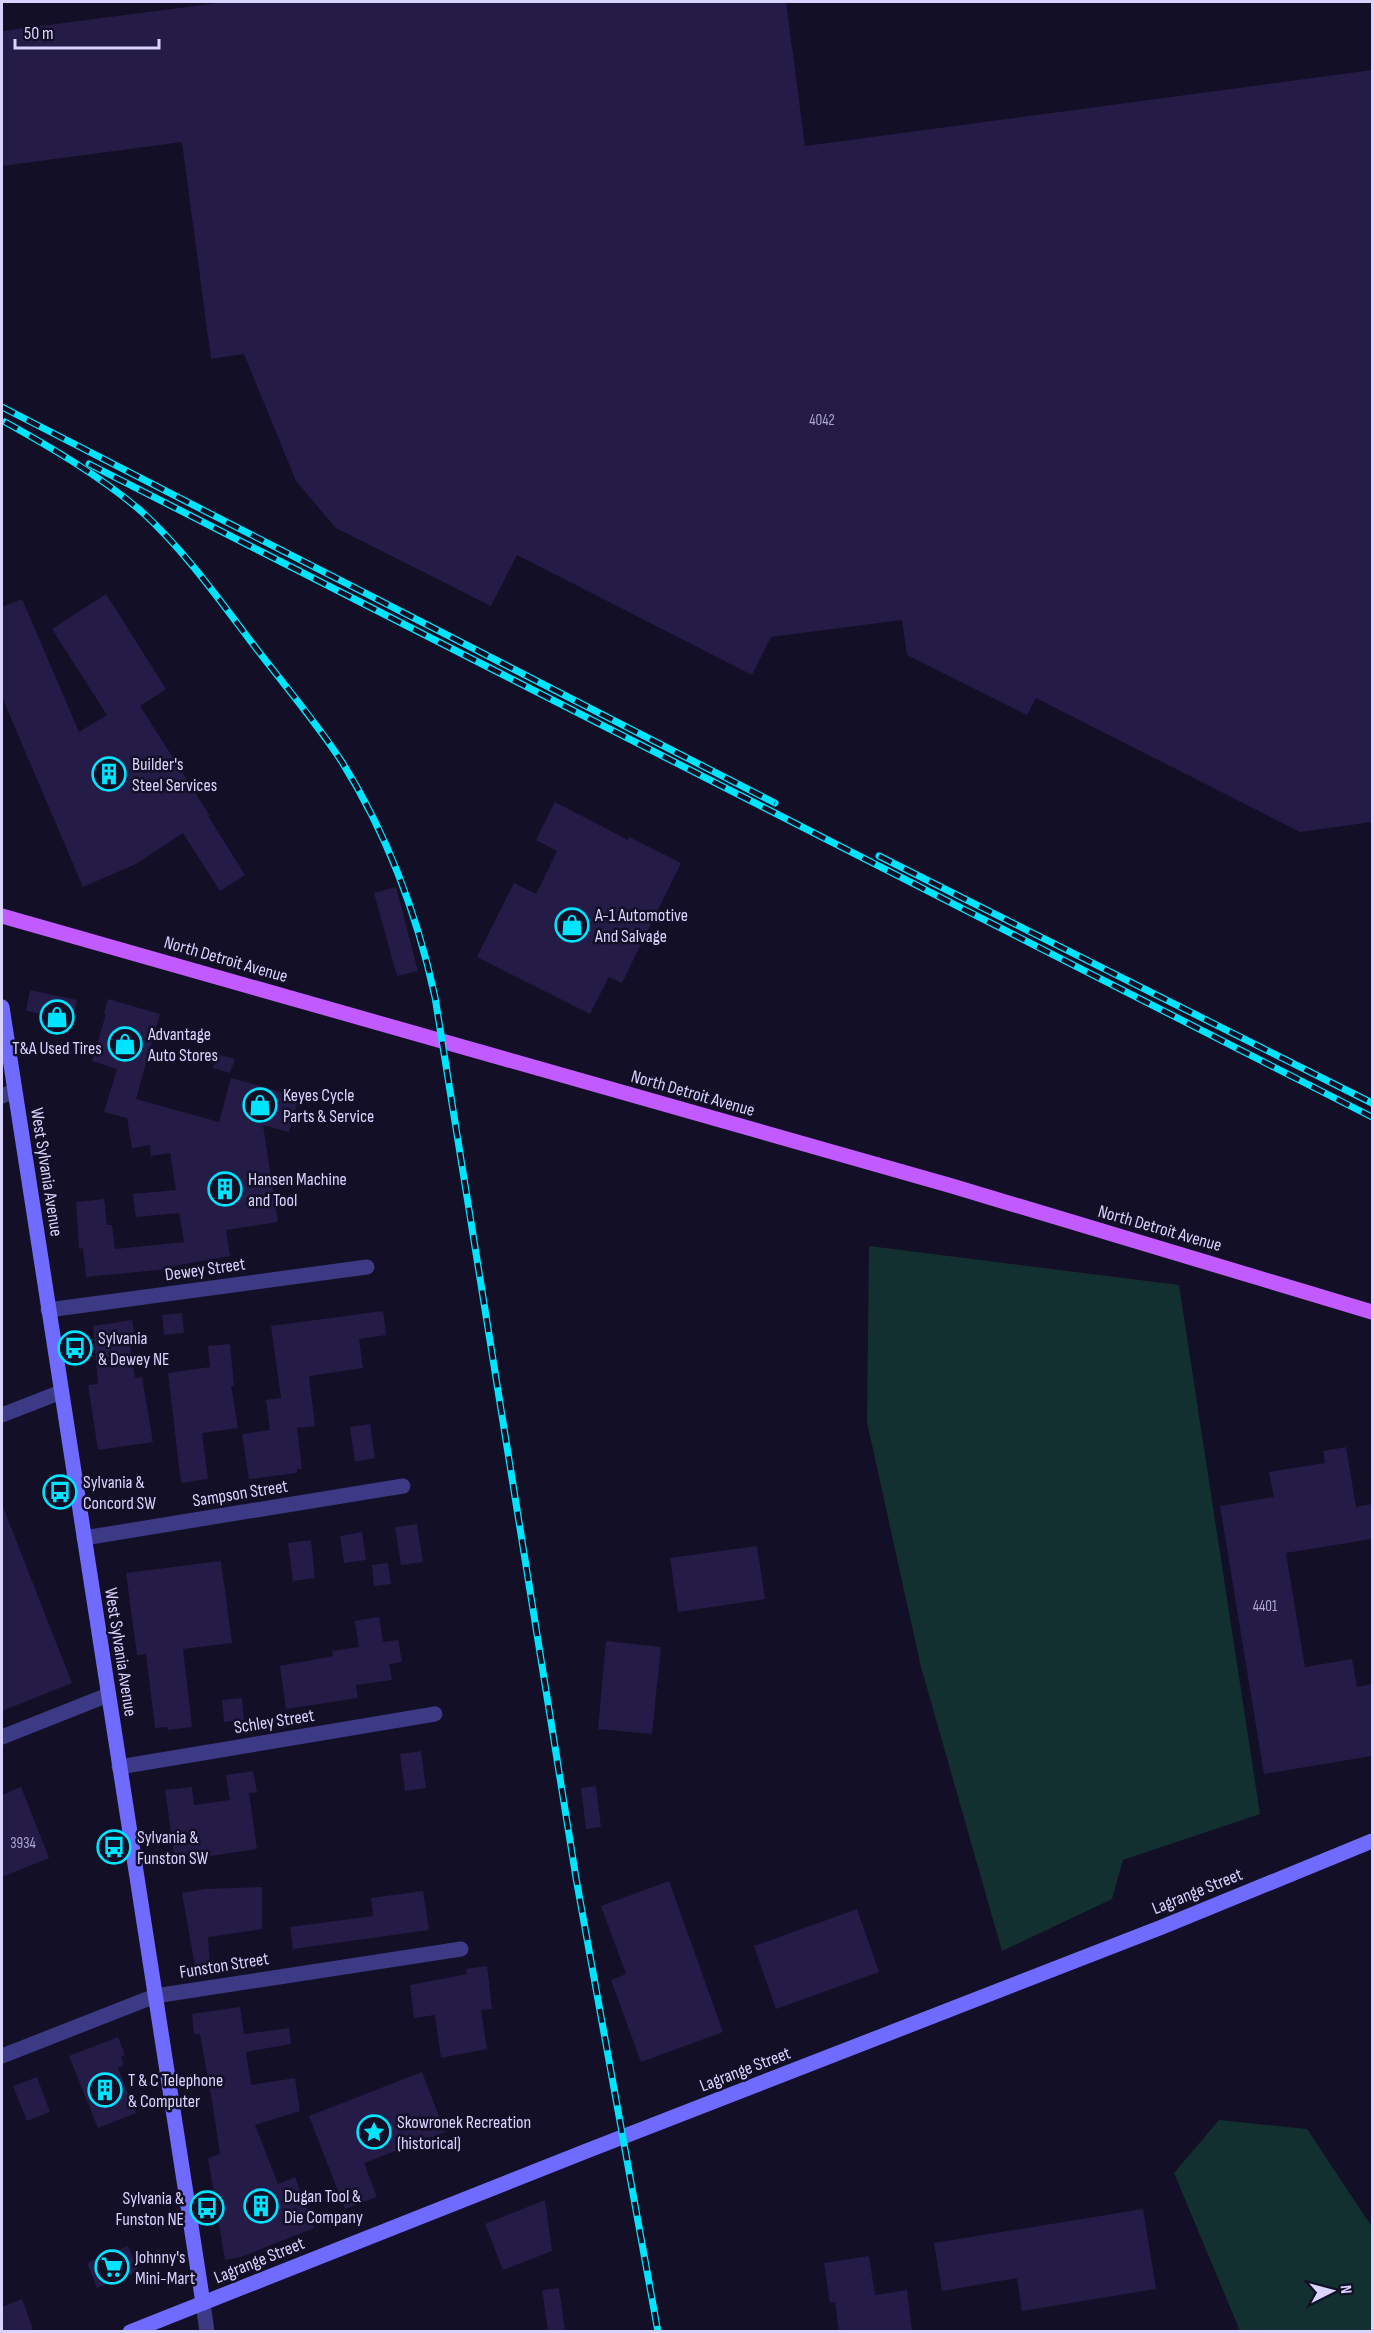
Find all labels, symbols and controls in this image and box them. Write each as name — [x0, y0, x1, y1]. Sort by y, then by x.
scale bar — [15, 12, 159, 50]
text: 50 m — [24, 23, 54, 44]
house number: 4042 — [809, 411, 835, 430]
place label: Builder's Steel Services — [132, 754, 217, 796]
building icon: Builder's Steel Services — [91, 756, 127, 792]
place label: A-1 Automotive And Salvage — [594, 905, 688, 947]
shop icon: A-1 Automotive And Salvage — [554, 907, 590, 943]
street label: North Detroit Avenue — [162, 932, 290, 987]
shop icon: T&A Used Tires — [39, 999, 75, 1035]
place label: Advantage Auto Stores — [147, 1024, 218, 1066]
shop icon: Advantage Auto Stores — [107, 1026, 143, 1062]
place label: T&A Used Tires — [12, 1038, 102, 1059]
street label: North Detroit Avenue — [629, 1066, 757, 1121]
place label: Keyes Cycle Parts & Service — [283, 1085, 374, 1127]
shop icon: Keyes Cycle Parts & Service — [242, 1087, 278, 1123]
street label: West Sylvania Avenue — [26, 1106, 67, 1238]
place label: Hansen Machine and Tool — [248, 1169, 347, 1211]
building icon: Hansen Machine and Tool — [207, 1171, 243, 1207]
street label: North Detroit Avenue — [1096, 1201, 1224, 1256]
street label: Dewey Street — [164, 1253, 247, 1286]
place label: Sylvania & Dewey NE — [98, 1328, 170, 1370]
bus stop icon: Sylvania & Dewey NE — [57, 1330, 93, 1366]
place label: Sylvania & Concord SW — [83, 1472, 156, 1514]
bus stop icon: Sylvania & Concord SW — [42, 1474, 78, 1510]
street label: Sampson Street — [191, 1476, 290, 1511]
street label: West Sylvania Avenue — [100, 1586, 141, 1718]
house number: 4401 — [1253, 1597, 1278, 1616]
street label: Schley Street — [233, 1705, 316, 1738]
place label: Sylvania & Funston SW — [137, 1827, 209, 1869]
bus stop icon: Sylvania & Funston SW — [96, 1829, 132, 1865]
house number: 3934 — [10, 1834, 36, 1853]
street label: Lagrange Street — [1149, 1864, 1246, 1919]
street label: Funston Street — [178, 1948, 271, 1983]
street label: Lagrange Street — [697, 2042, 794, 2096]
place label: T & C Telephone & Computer — [128, 2070, 223, 2112]
building icon: T & C Telephone & Computer — [87, 2072, 123, 2108]
place label: Skowronek Recreation (historical) — [397, 2112, 531, 2154]
place icon: Skowronek Recreation (historical) — [356, 2114, 392, 2150]
place label: Dugan Tool & Die Company — [284, 2186, 363, 2228]
place label: Sylvania & Funston NE — [116, 2188, 184, 2230]
building icon: Dugan Tool & Die Company — [243, 2188, 279, 2224]
bus stop icon: Sylvania & Funston NE — [189, 2190, 225, 2226]
street label: Lagrange Street — [211, 2233, 308, 2288]
place label: Johnny's Mini-Mart — [134, 2247, 196, 2289]
supermarket icon: Johnny's Mini-Mart — [94, 2249, 130, 2285]
north arrow — [1302, 2261, 1362, 2321]
text: N — [1336, 2284, 1355, 2295]

